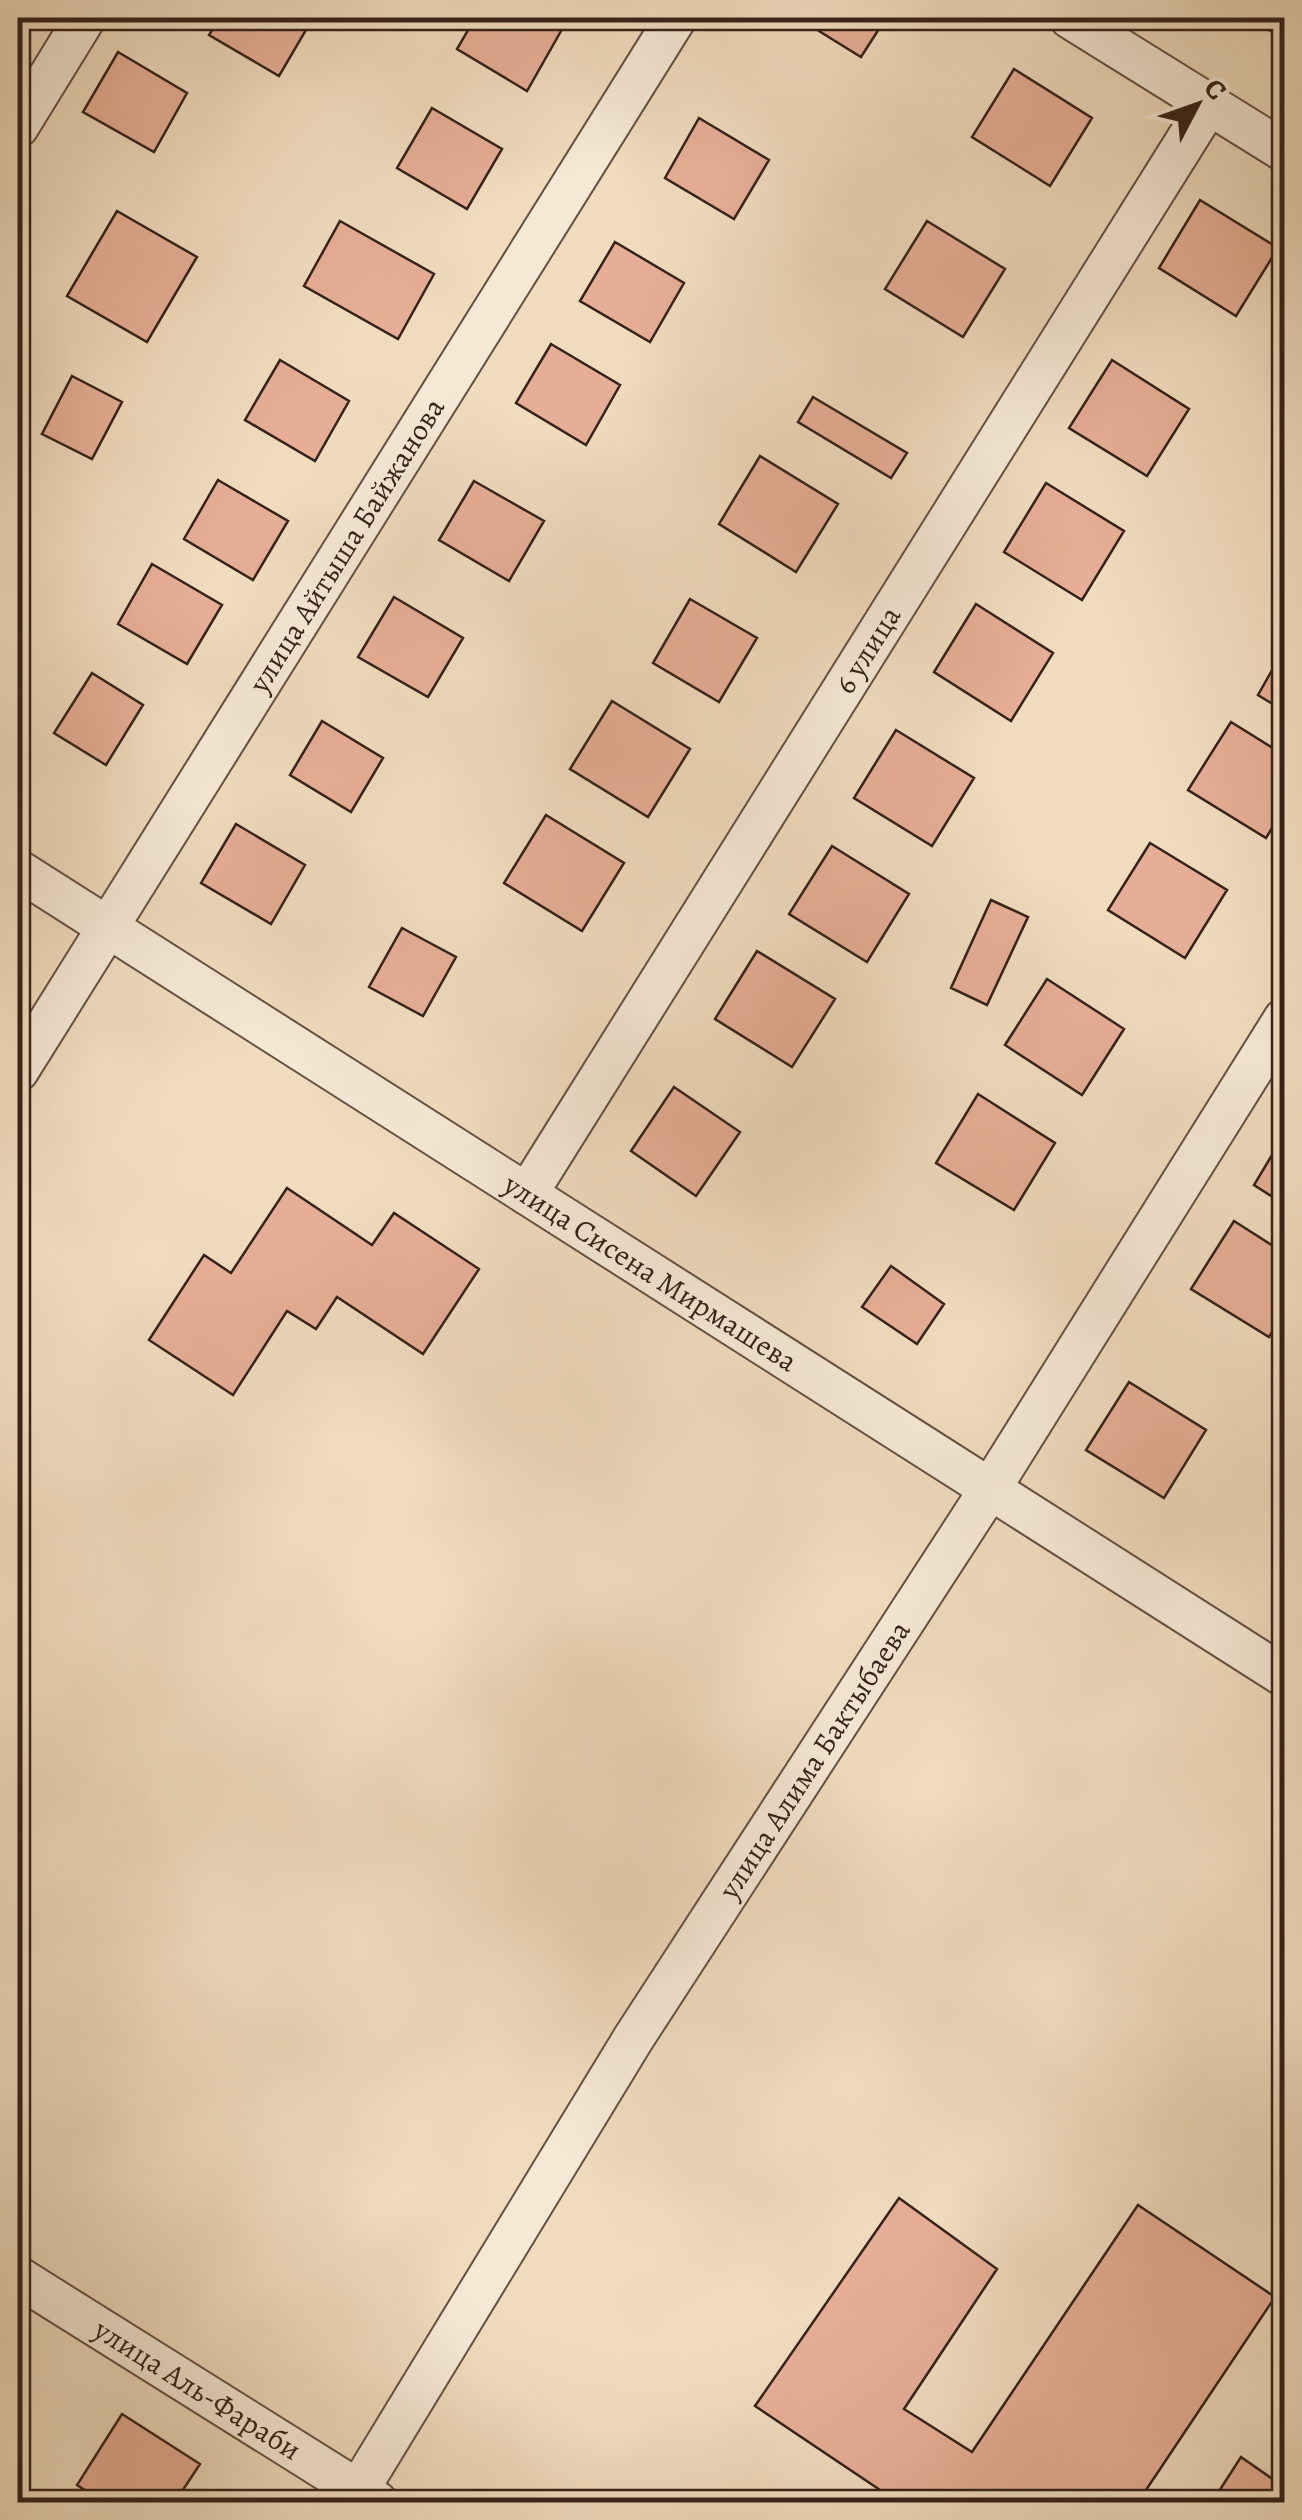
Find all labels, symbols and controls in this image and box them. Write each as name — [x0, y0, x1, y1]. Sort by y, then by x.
north arrow — [1147, 55, 1247, 155]
text: С — [1195, 70, 1235, 108]
street label: улица Айтыша Байжанова — [239, 390, 454, 701]
street label: 6 улица — [825, 598, 910, 701]
street label: улица Сисена Мирмашева — [495, 1164, 805, 1381]
street label: улица Алима Бактыбаева — [709, 1613, 919, 1908]
street label: улица Аль-Фараби — [86, 2309, 309, 2470]

